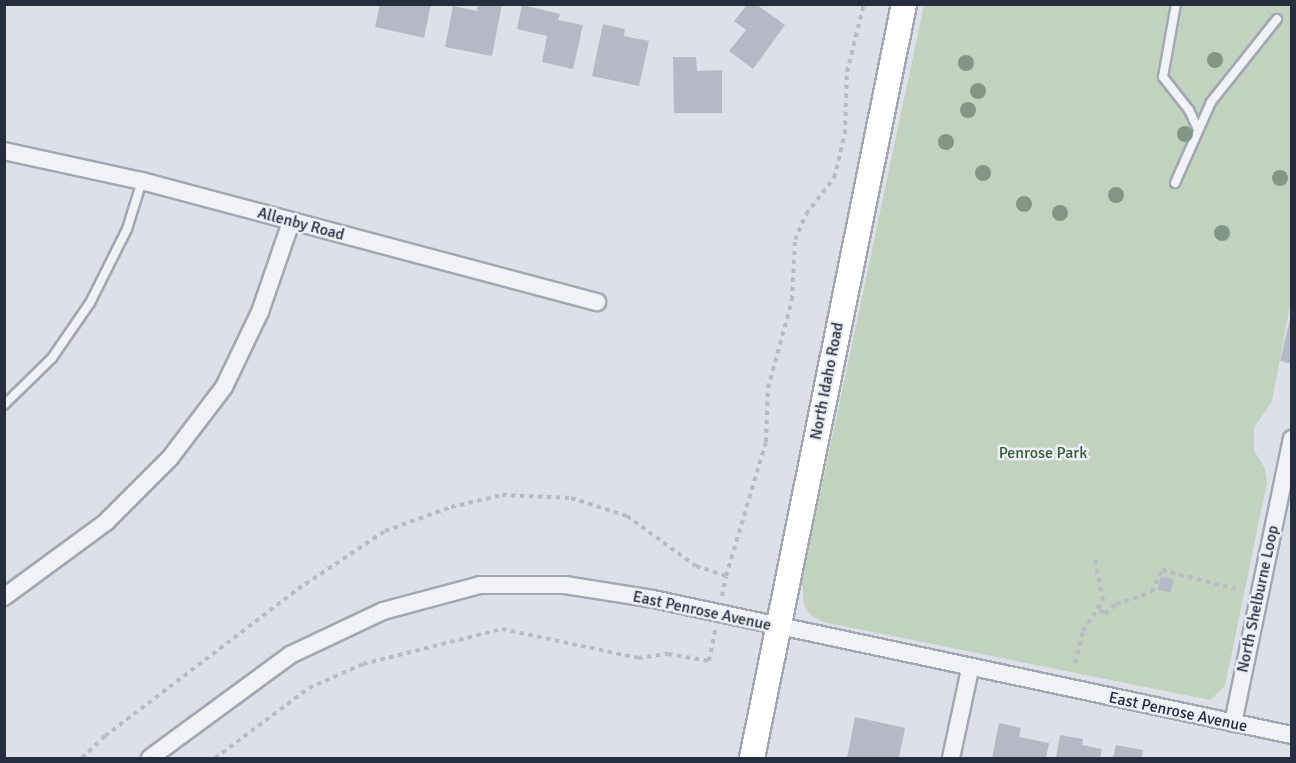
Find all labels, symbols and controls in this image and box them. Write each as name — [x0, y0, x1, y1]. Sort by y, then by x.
street label: Allenby Road — [255, 203, 347, 245]
street label: North Idaho Road — [806, 321, 848, 441]
park label: Penrose Park — [999, 443, 1087, 463]
street label: North Shelburne Loop — [1233, 524, 1283, 674]
street label: East Penrose Avenue — [631, 587, 773, 635]
street label: East Penrose Avenue — [1107, 688, 1249, 736]

